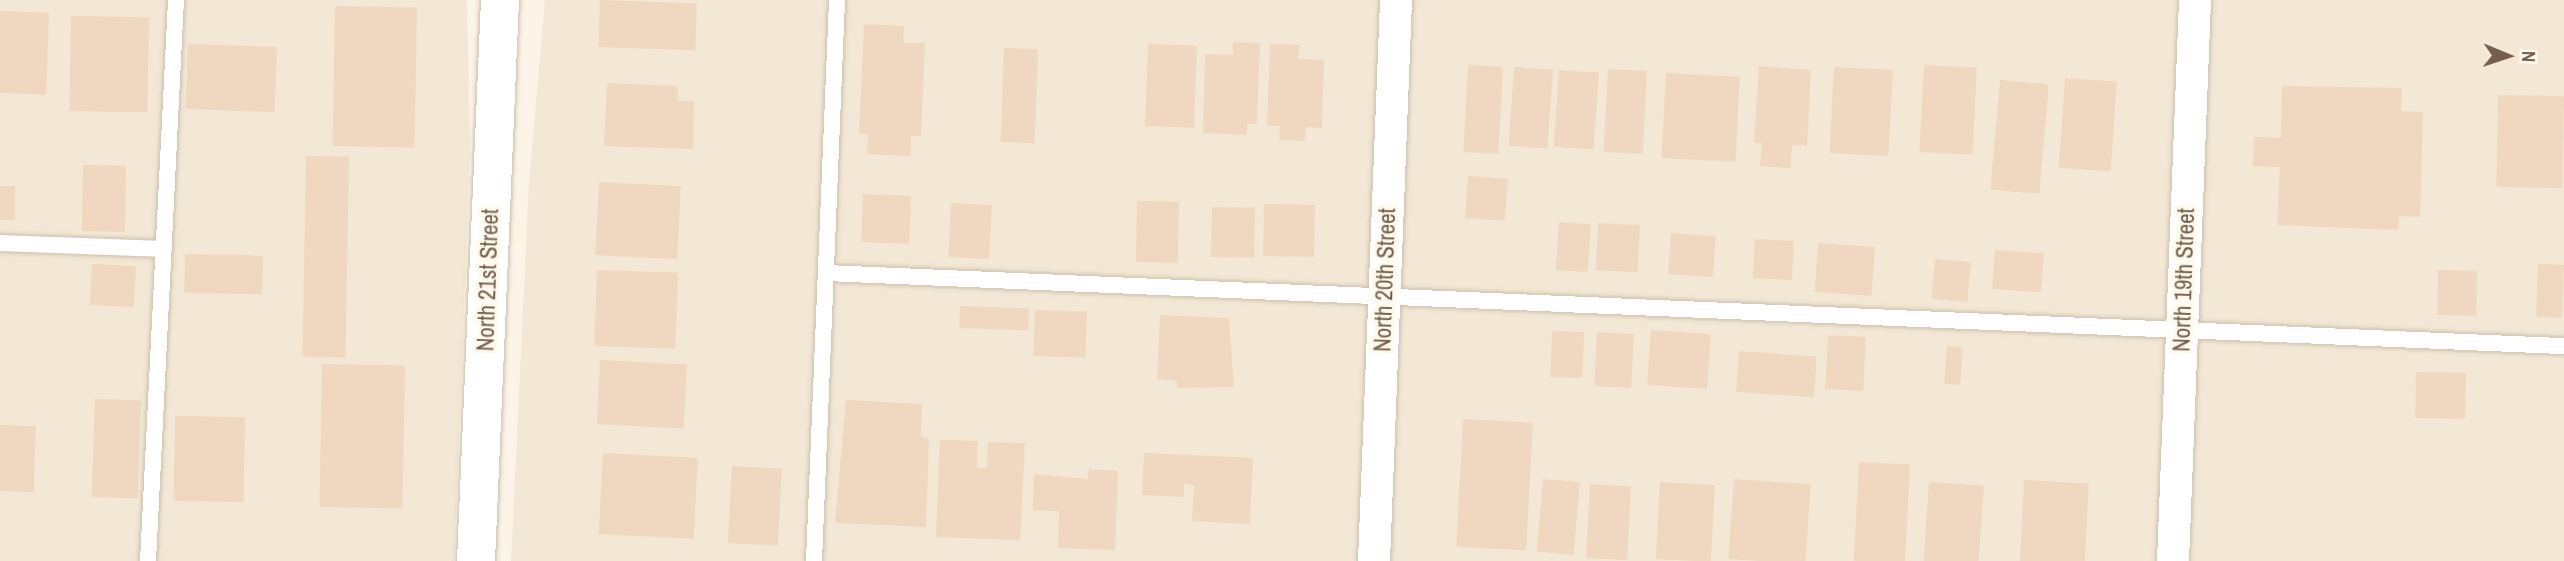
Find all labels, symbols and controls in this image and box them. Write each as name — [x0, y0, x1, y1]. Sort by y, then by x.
north arrow — [2473, 21, 2543, 91]
text: N — [2516, 51, 2542, 63]
street label: North 21st Street — [472, 208, 504, 352]
street label: North 20th Street — [1369, 208, 1401, 352]
street label: North 19th Street — [2168, 208, 2200, 352]

